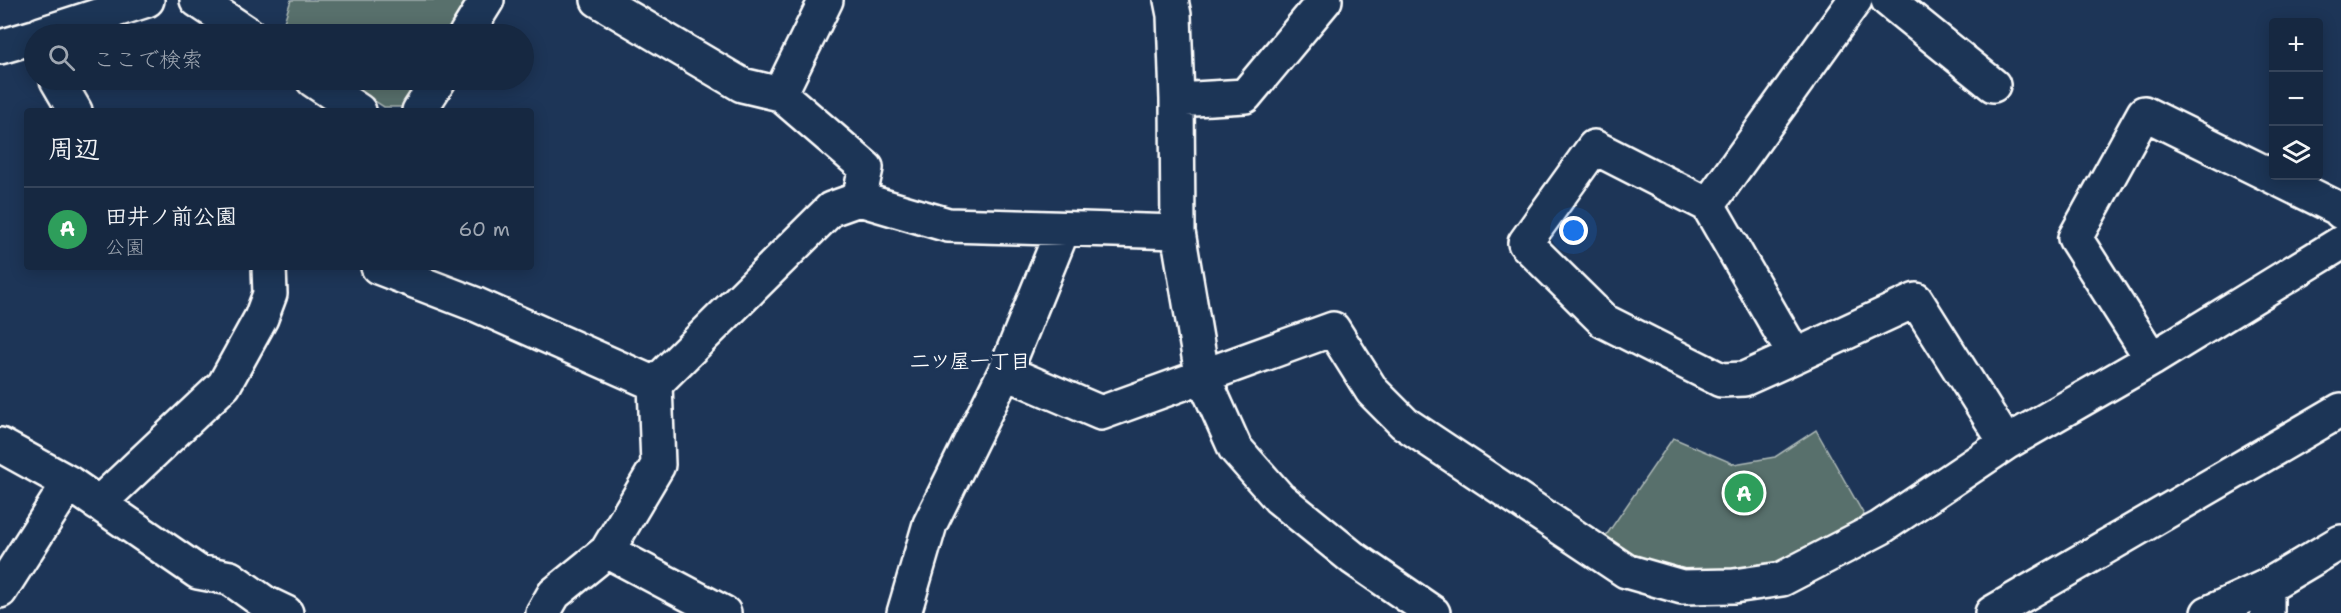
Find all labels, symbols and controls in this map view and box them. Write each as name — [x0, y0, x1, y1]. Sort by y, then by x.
map controls — [2269, 18, 2323, 180]
button: + — [2269, 18, 2323, 72]
search box — [24, 24, 534, 90]
icon: search — [45, 41, 78, 74]
text: ここで検索 — [93, 45, 203, 74]
button: − — [2269, 72, 2323, 126]
button: layers — [2269, 126, 2323, 180]
text: 周辺 — [48, 131, 100, 166]
text: 田井ノ前公園 — [105, 202, 237, 231]
text: A — [60, 216, 75, 242]
text: 60 m — [458, 216, 510, 242]
your location — [1559, 216, 1588, 245]
text: 公園 — [105, 234, 145, 260]
district label: 二ツ屋一丁目 — [910, 348, 1030, 374]
pin: A — [1724, 470, 1764, 516]

